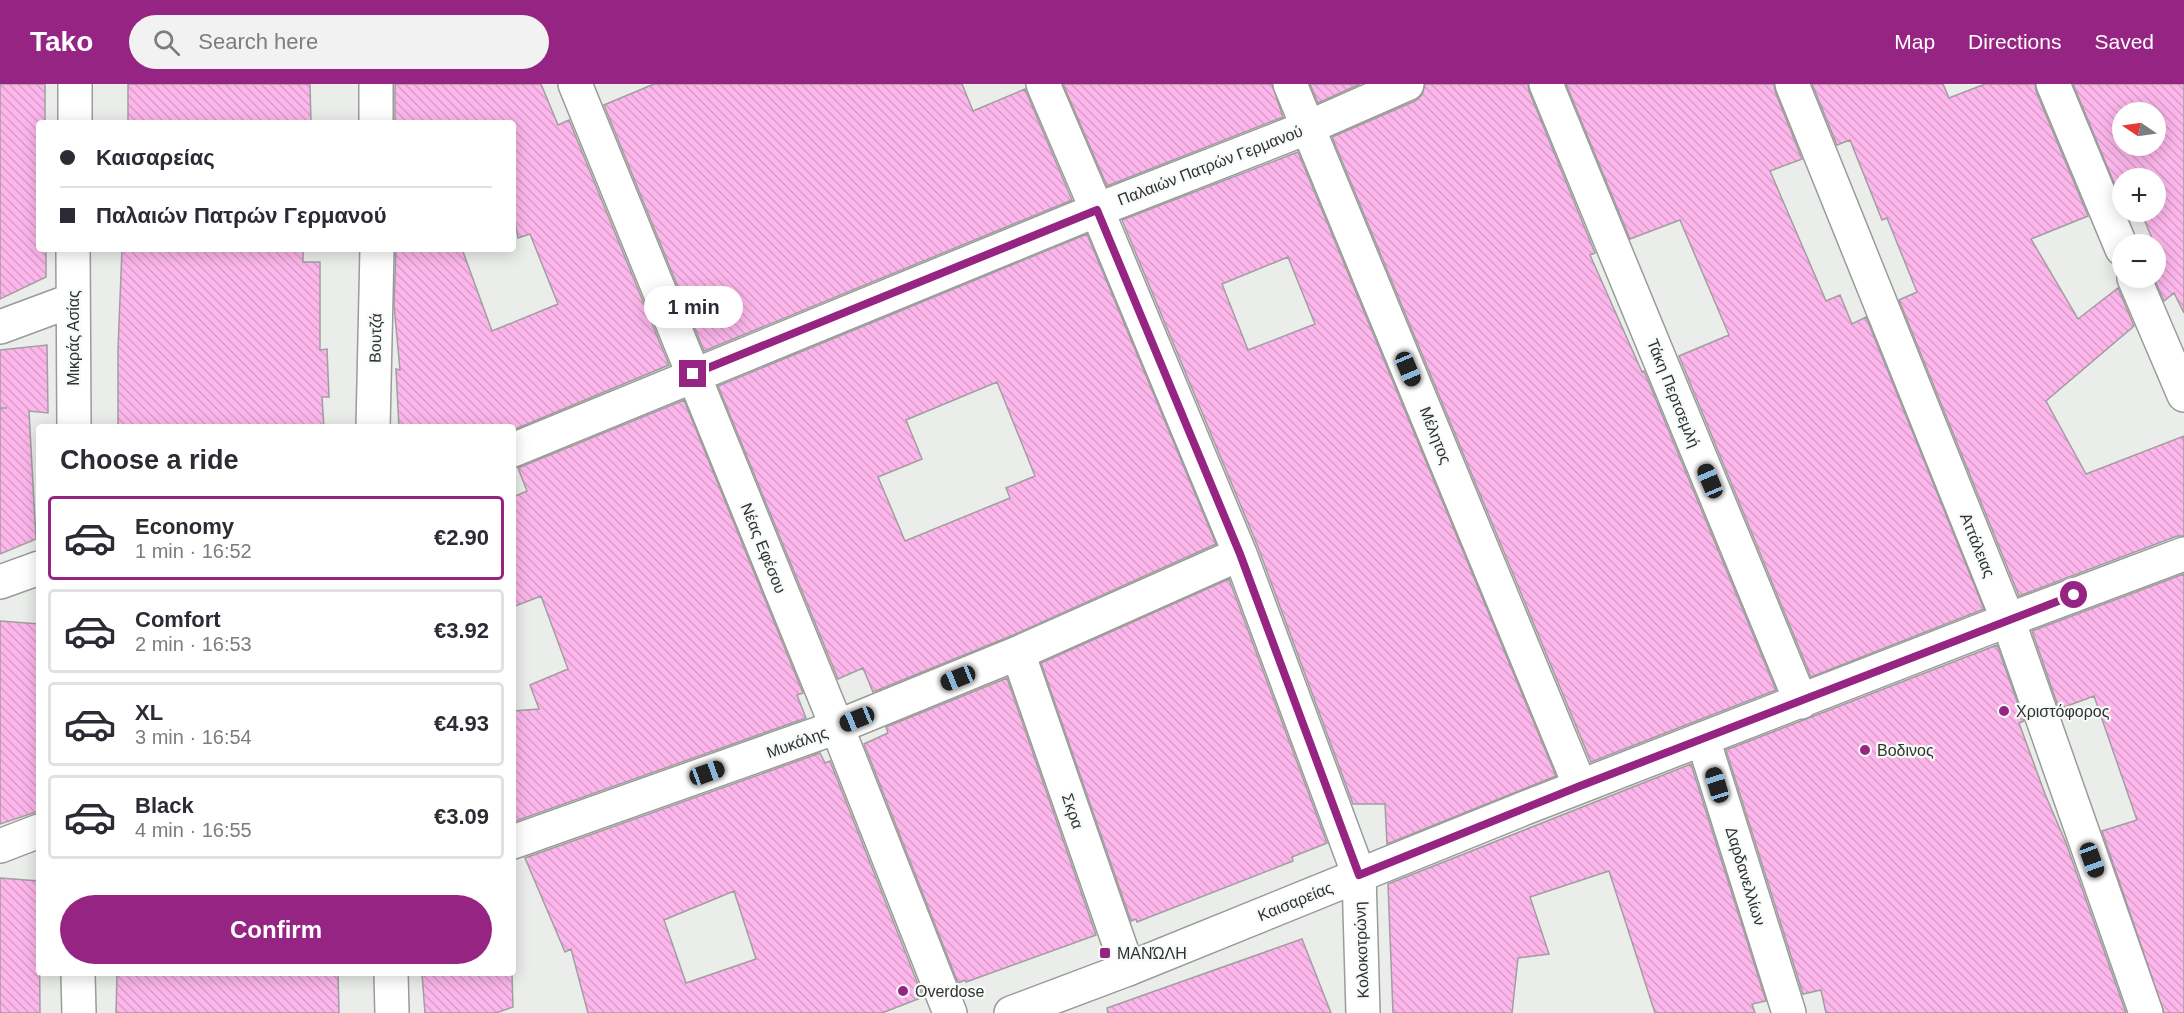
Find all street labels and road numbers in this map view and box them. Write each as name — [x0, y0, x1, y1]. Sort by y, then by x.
street label: Παλαιών Πατρών Γερμανού — [1115, 122, 1305, 209]
street label: Μικράς Ασίας — [65, 290, 82, 386]
street label: Βουτζά — [367, 313, 385, 363]
street label: Τάκη Περτσεμλή — [1644, 337, 1703, 450]
street label: Μέλητος — [1416, 404, 1455, 466]
street label: Νέας Εφέσου — [738, 501, 789, 596]
street label: Αττάλειας — [1957, 510, 1998, 580]
street label: Μυκάλης — [764, 723, 830, 761]
street label: Σκρα — [1059, 791, 1086, 831]
street label: Δαρδανελλίων — [1722, 825, 1769, 928]
street label: Καισαρείας — [1255, 879, 1335, 924]
street label: Κολοκοτρώνη — [1351, 901, 1372, 999]

